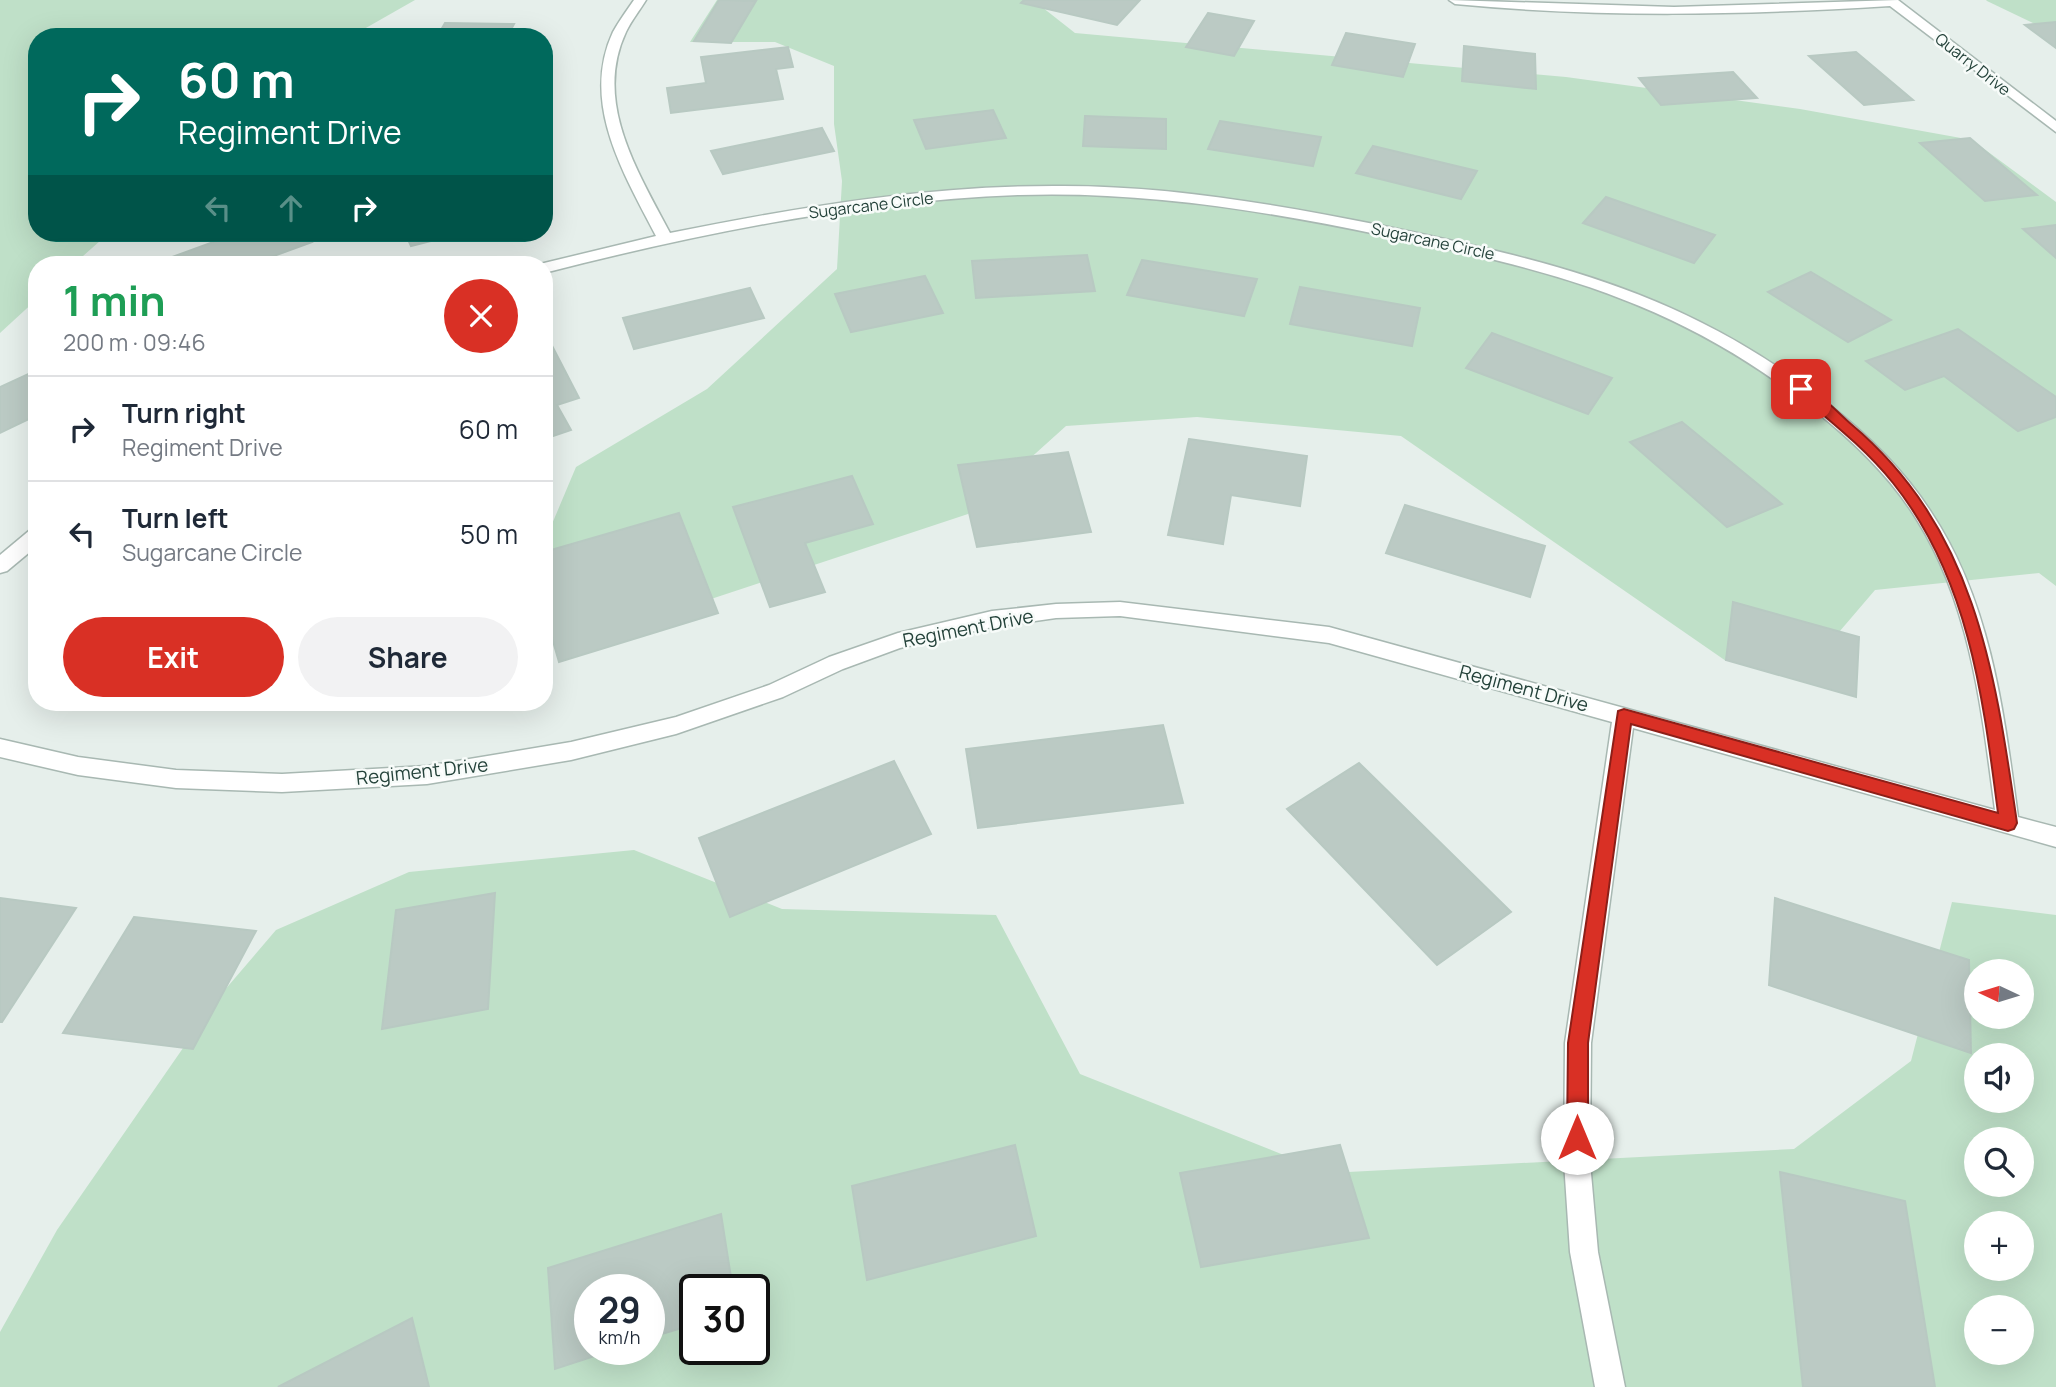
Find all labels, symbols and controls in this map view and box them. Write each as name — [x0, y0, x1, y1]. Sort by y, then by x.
street label: Quarry Drive — [1931, 27, 2015, 101]
text: 60 m — [178, 46, 295, 113]
icon: right — [63, 56, 154, 147]
text: Regiment Drive — [178, 110, 402, 154]
street label: Sugarcane Circle — [807, 186, 935, 224]
icon: left — [199, 189, 237, 227]
icon: ahead — [272, 189, 310, 227]
icon: right — [345, 189, 383, 227]
street label: Sugarcane Circle — [1369, 217, 1497, 265]
text: 1 min — [63, 271, 166, 329]
button: close — [444, 279, 518, 353]
text: 200 m · 09:46 — [63, 326, 206, 358]
pin — [1771, 359, 1831, 419]
icon: arrive — [1782, 370, 1820, 408]
text: Turn right — [122, 395, 246, 431]
icon: right — [63, 410, 101, 448]
text: 60 m — [459, 411, 518, 447]
text: Regiment Drive — [122, 431, 283, 463]
text: Turn left — [122, 500, 229, 536]
icon: left — [63, 515, 101, 553]
text: 50 m — [460, 516, 518, 552]
text: Sugarcane Circle — [122, 536, 302, 568]
street label: Regiment Drive — [900, 603, 1036, 653]
button: Exit — [63, 617, 284, 697]
button: Share — [298, 617, 518, 697]
street label: Regiment Drive — [1457, 658, 1591, 718]
street label: Regiment Drive — [355, 751, 489, 791]
north arrow — [1964, 959, 2034, 1029]
map controls — [1964, 959, 2034, 1365]
button: sound — [1964, 1043, 2034, 1113]
position arrow — [1540, 1101, 1614, 1175]
button: search — [1964, 1127, 2034, 1197]
button: + — [1964, 1211, 2034, 1281]
speed limit sign: 30 — [679, 1274, 770, 1365]
text: 29 — [598, 1286, 641, 1334]
button: − — [1964, 1295, 2034, 1365]
text: km/h — [599, 1325, 640, 1349]

